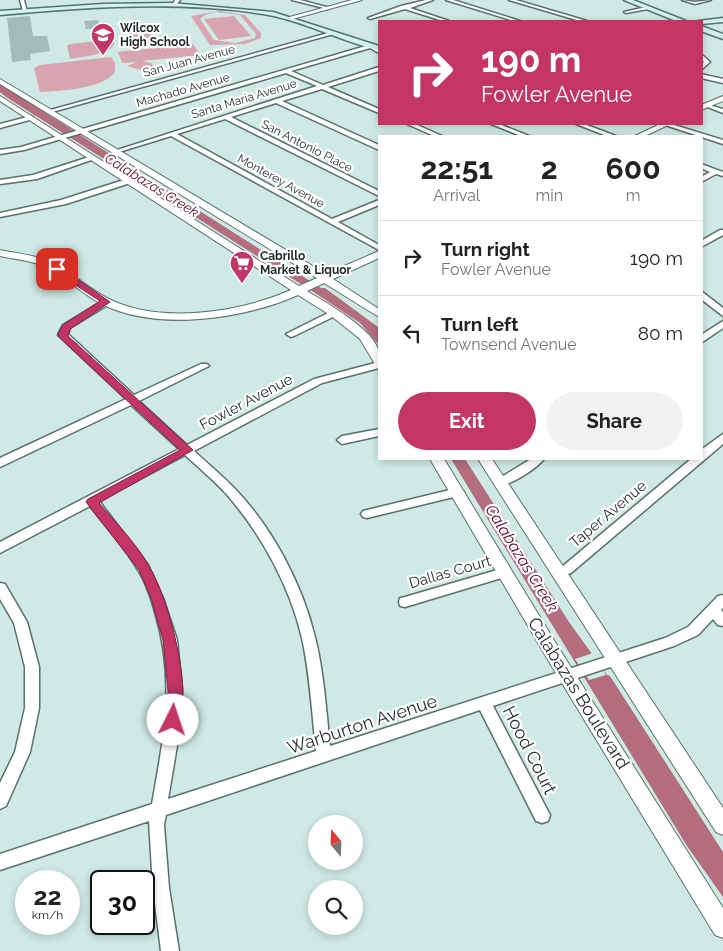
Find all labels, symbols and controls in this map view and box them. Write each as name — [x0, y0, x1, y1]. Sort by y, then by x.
place label: Wilcox High School — [120, 21, 190, 49]
school or university icon: Wilcox High School — [90, 22, 116, 56]
text: 190 m — [481, 39, 581, 80]
icon: right — [398, 40, 463, 105]
street label: San Juan Avenue — [141, 42, 237, 80]
street label: Machado Avenue — [135, 70, 231, 110]
street label: Santa Maria Avenue — [190, 76, 298, 122]
text: Fowler Avenue — [481, 81, 632, 107]
street label: San Antonio Place — [259, 117, 355, 175]
water label: Calabazas Creek — [102, 150, 202, 220]
street label: Monterey Avenue — [235, 151, 327, 211]
text: 22:51 — [420, 151, 493, 186]
text: 2 — [541, 151, 558, 186]
text: 600 — [606, 151, 661, 186]
text: Arrival — [433, 186, 480, 205]
text: min — [536, 186, 563, 205]
text: m — [626, 186, 640, 205]
text: Turn right — [441, 238, 530, 260]
icon: right — [398, 244, 426, 272]
text: 190 m — [630, 247, 683, 269]
pin — [36, 248, 78, 290]
place label: Cabrillo Market & Liquor — [260, 249, 352, 277]
supermarket icon: Cabrillo Market & Liquor — [229, 250, 255, 284]
icon: arrive — [43, 255, 71, 283]
text: Fowler Avenue — [441, 260, 551, 279]
text: Turn left — [441, 313, 518, 335]
icon: left — [398, 319, 426, 347]
text: 80 m — [638, 322, 683, 344]
text: Townsend Avenue — [441, 335, 577, 354]
street label: Fowler Avenue — [196, 370, 296, 434]
button: Exit — [398, 392, 536, 450]
button: Share — [546, 392, 683, 450]
street label: Taper Avenue — [566, 477, 650, 551]
water label: Calabazas Creek — [481, 501, 563, 615]
street label: Dallas Court — [407, 552, 493, 592]
street label: Calabazas Boulevard — [524, 613, 634, 773]
street label: Warburton Avenue — [284, 690, 440, 758]
position arrow — [146, 693, 198, 745]
street label: Hood Court — [499, 702, 561, 798]
north arrow — [308, 815, 362, 870]
map controls — [308, 815, 363, 935]
speed limit sign: 30 — [90, 870, 155, 935]
button: search — [308, 880, 363, 935]
text: 22 — [33, 881, 62, 911]
text: km/h — [32, 908, 63, 922]

